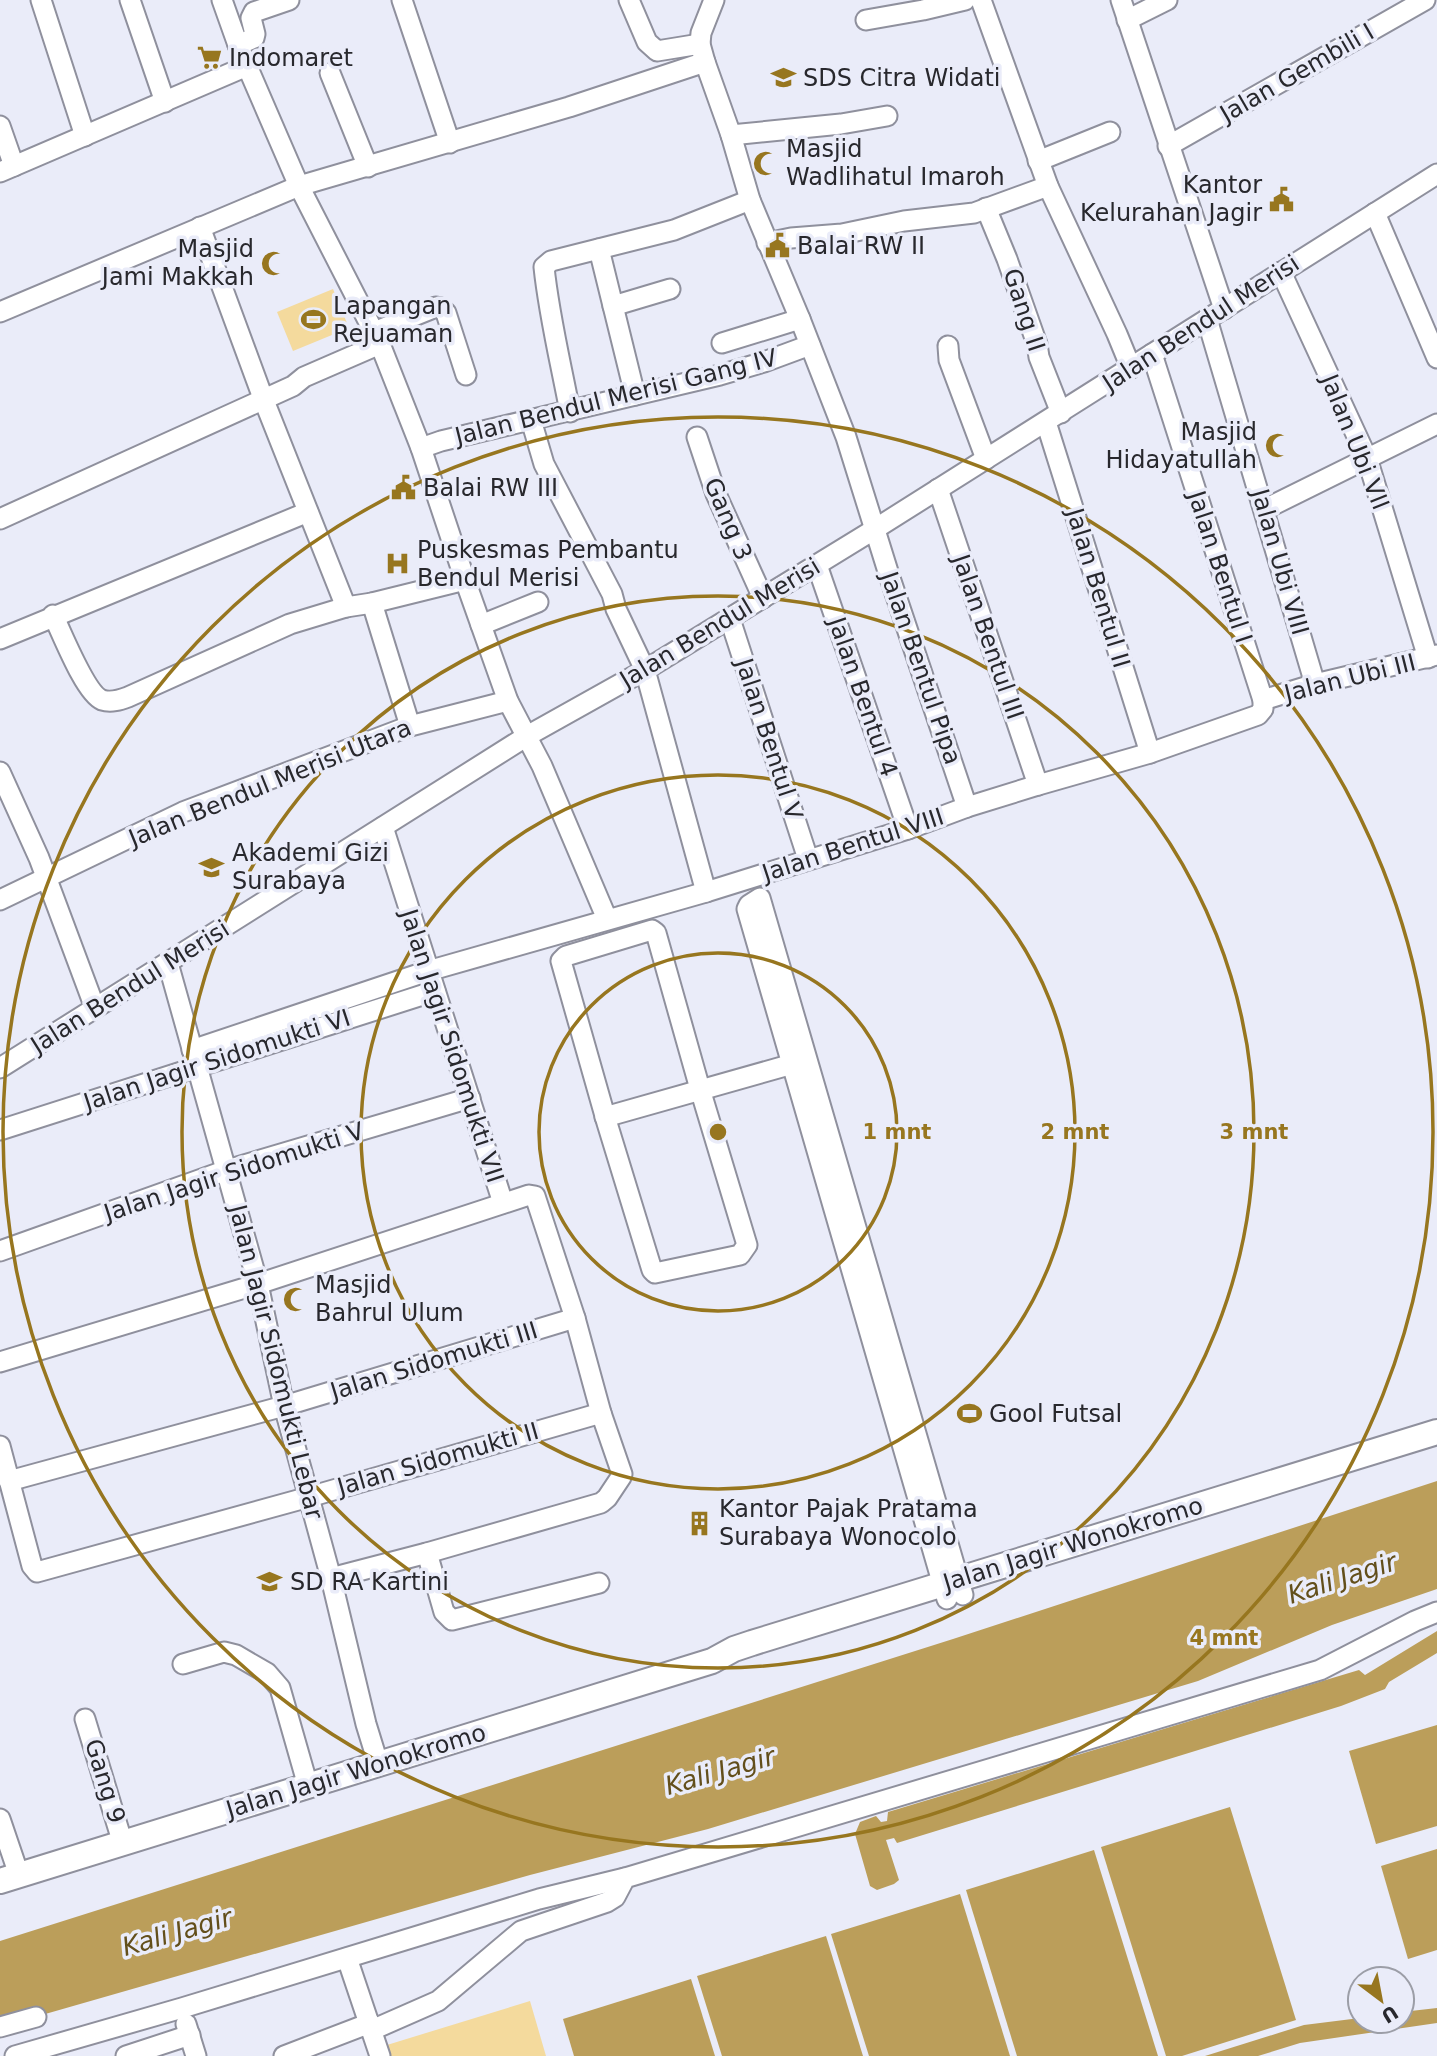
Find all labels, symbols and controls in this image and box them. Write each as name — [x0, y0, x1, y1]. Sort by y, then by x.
street label: Jalan Gembili I — [1213, 18, 1379, 129]
supermarket icon: Indomaret — [195, 44, 223, 72]
place label: Indomaret — [229, 44, 353, 72]
school or university icon: SDS Citra Widati — [769, 64, 797, 92]
place label: SDS Citra Widati — [803, 64, 1001, 92]
place label: Masjid Wadlihatul Imaroh — [786, 135, 1005, 191]
mosque icon: Masjid Wadlihatul Imaroh — [752, 149, 780, 177]
place label: Kantor Kelurahan Jagir — [1080, 171, 1262, 227]
public building icon: Kantor Kelurahan Jagir — [1268, 185, 1296, 213]
public building icon: Balai RW II — [763, 232, 791, 260]
place label: Balai RW II — [797, 232, 925, 260]
place label: Masjid Jami Makkah — [100, 235, 254, 291]
mosque icon: Masjid Jami Makkah — [260, 249, 288, 277]
street label: Jalan Bendul Merisi — [1096, 249, 1304, 398]
street label: Gang II — [997, 265, 1051, 355]
place label: Lapangan Rejuaman — [333, 292, 453, 348]
sports icon: Lapangan Rejuaman — [299, 306, 327, 334]
street label: Jalan Bendul Merisi Gang IV — [450, 343, 780, 451]
street label: Jalan Ubi VII — [1314, 368, 1395, 514]
place label: Masjid Hidayatullah — [1106, 418, 1257, 474]
mosque icon: Masjid Hidayatullah — [1263, 432, 1291, 460]
public building icon: Balai RW III — [389, 474, 417, 502]
place label: Balai RW III — [423, 474, 558, 502]
street label: Gang 3 — [698, 474, 758, 564]
street label: Jalan Ubi VIII — [1245, 484, 1314, 638]
street label: Jalan Bentul I — [1182, 485, 1258, 647]
street label: Jalan Bentul II — [1060, 503, 1136, 671]
place label: Puskesmas Pembantu Bendul Merisi — [417, 536, 679, 592]
street label: Jalan Bentul III — [946, 549, 1029, 723]
hospital icon: Puskesmas Pembantu Bendul Merisi — [383, 550, 411, 578]
street label: Jalan Bendul Merisi — [613, 552, 825, 695]
street label: Jalan Bentul Pipa — [874, 566, 967, 768]
street label: Jalan Bentul 4 — [822, 612, 903, 780]
street label: Jalan Ubi III — [1279, 648, 1419, 708]
street label: Jalan Bentul V — [729, 653, 808, 824]
street label: Jalan Bendul Merisi Utara — [123, 713, 415, 853]
street label: Jalan Bentul VIII — [757, 802, 947, 888]
place label: Akademi Gizi Surabaya — [232, 839, 389, 895]
school or university icon: Akademi Gizi Surabaya — [198, 853, 226, 881]
street label: Jalan Jagir Sidomukti VII — [394, 904, 509, 1186]
street label: Jalan Bendul Merisi — [24, 915, 234, 1060]
street label: Jalan Jagir Sidomukti VI — [78, 1004, 354, 1117]
street label: Jalan Jagir Sidomukti V — [99, 1117, 368, 1228]
centre of rings — [706, 1120, 730, 1144]
text: 1 mnt — [863, 1120, 931, 1144]
text: 2 mnt — [1041, 1120, 1109, 1144]
text: 3 mnt — [1220, 1120, 1288, 1144]
street label: Jalan Jagir Sidomukti Lebar — [223, 1200, 329, 1522]
place label: Masjid Bahrul Ulum — [315, 1271, 464, 1327]
mosque icon: Masjid Bahrul Ulum — [281, 1285, 309, 1313]
street label: Jalan Sidomukti III — [325, 1316, 541, 1406]
sports icon: Gool Futsal — [955, 1400, 983, 1428]
place label: Gool Futsal — [989, 1400, 1122, 1428]
street label: Jalan Sidomukti II — [332, 1417, 542, 1502]
street label: Jalan Jagir Wonokromo — [938, 1491, 1206, 1597]
place label: Kantor Pajak Pratama Surabaya Wonocolo — [719, 1495, 978, 1551]
building icon: Kantor Pajak Pratama Surabaya Wonocolo — [685, 1509, 713, 1537]
water label: Kali Jagir — [1284, 1546, 1402, 1610]
school or university icon: SD RA Kartini — [256, 1568, 284, 1596]
place label: SD RA Kartini — [290, 1568, 449, 1596]
text: 4 mnt — [1190, 1626, 1258, 1650]
street label: Jalan Jagir Wonokromo — [221, 1718, 489, 1824]
street label: Gang 9 — [79, 1735, 131, 1827]
water label: Kali Jagir — [662, 1740, 781, 1801]
water label: Kali Jagir — [119, 1901, 238, 1962]
north arrow — [1346, 1965, 1416, 2035]
text: U — [1378, 2001, 1402, 2028]

